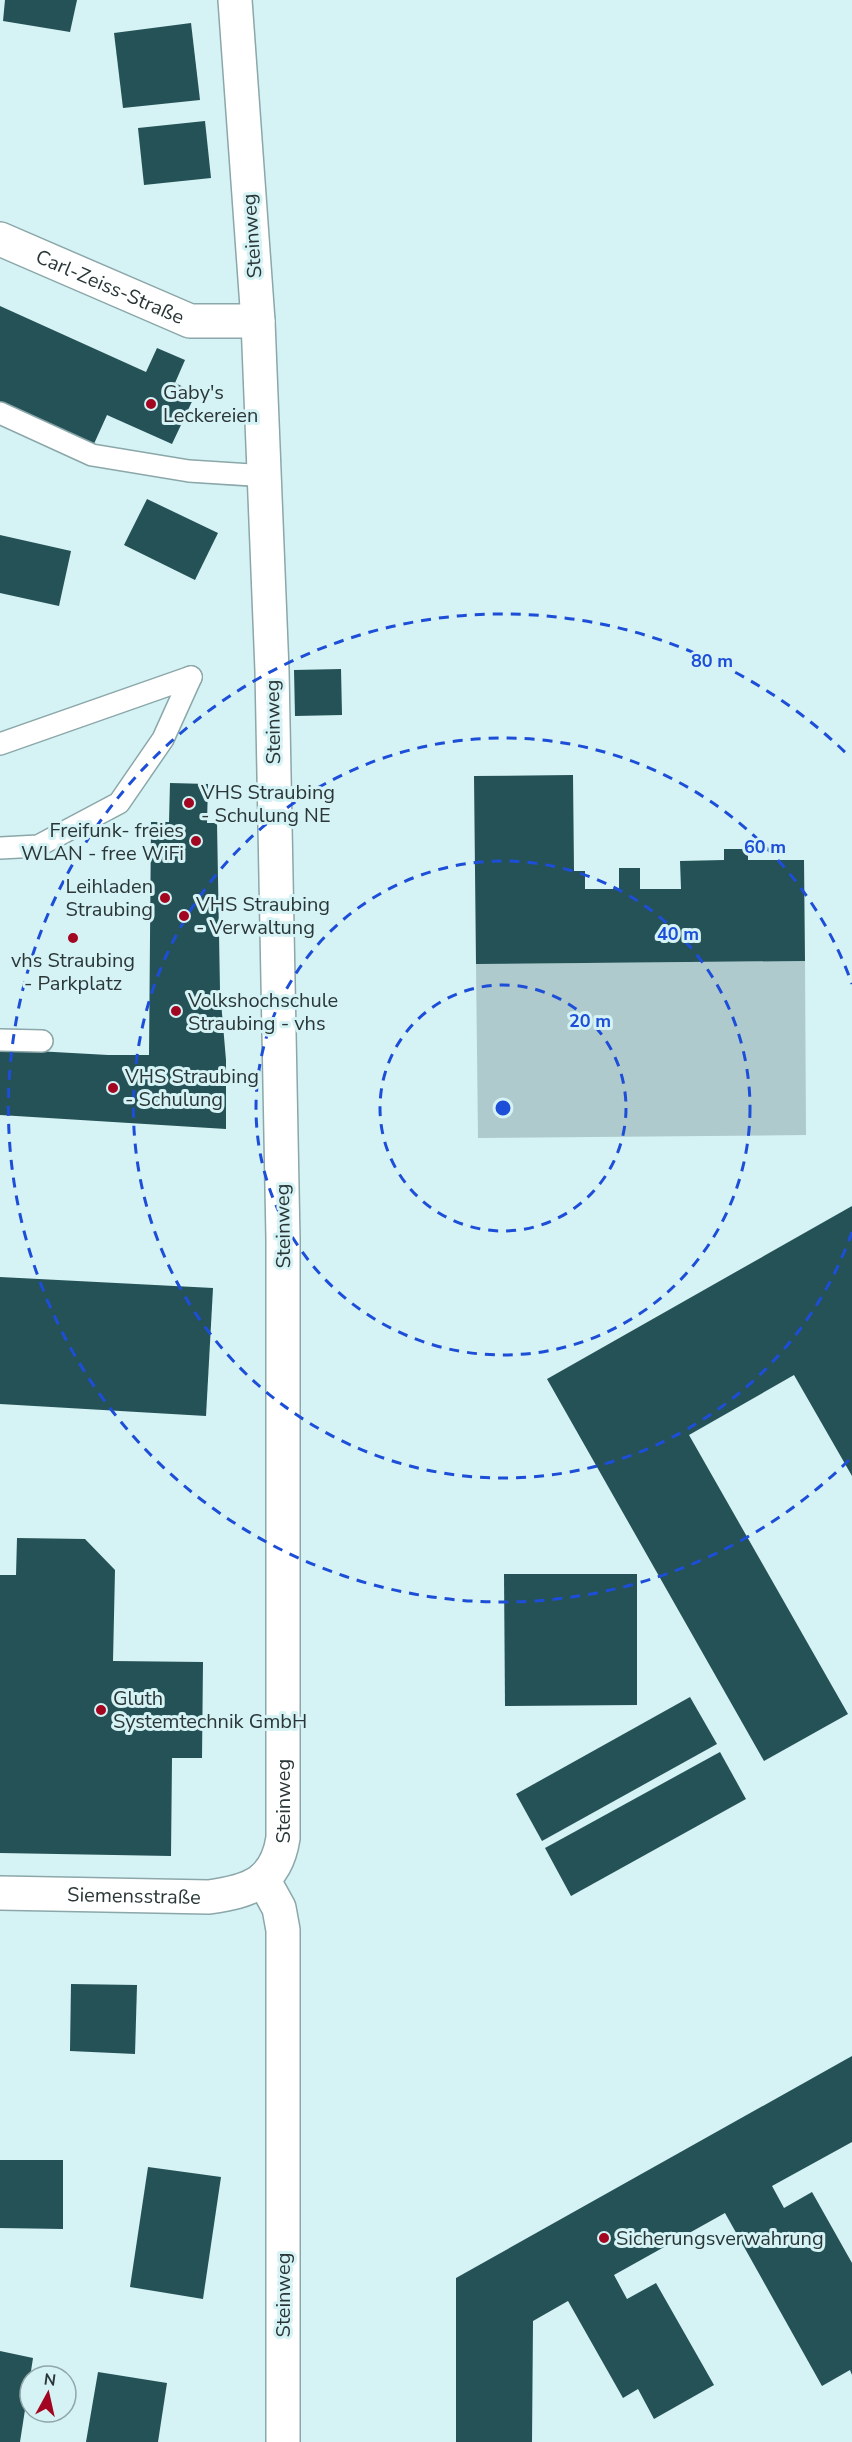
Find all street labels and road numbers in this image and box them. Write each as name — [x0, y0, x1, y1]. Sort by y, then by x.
street label: Steinweg — [236, 193, 268, 279]
street label: Carl-Zeiss-Straße — [32, 243, 189, 330]
street label: Steinweg — [259, 679, 287, 765]
street label: Steinweg — [269, 1183, 297, 1269]
street label: Steinweg — [270, 1759, 297, 1844]
street label: Siemensstraße — [67, 1881, 201, 1910]
street label: Steinweg — [270, 2253, 297, 2337]

